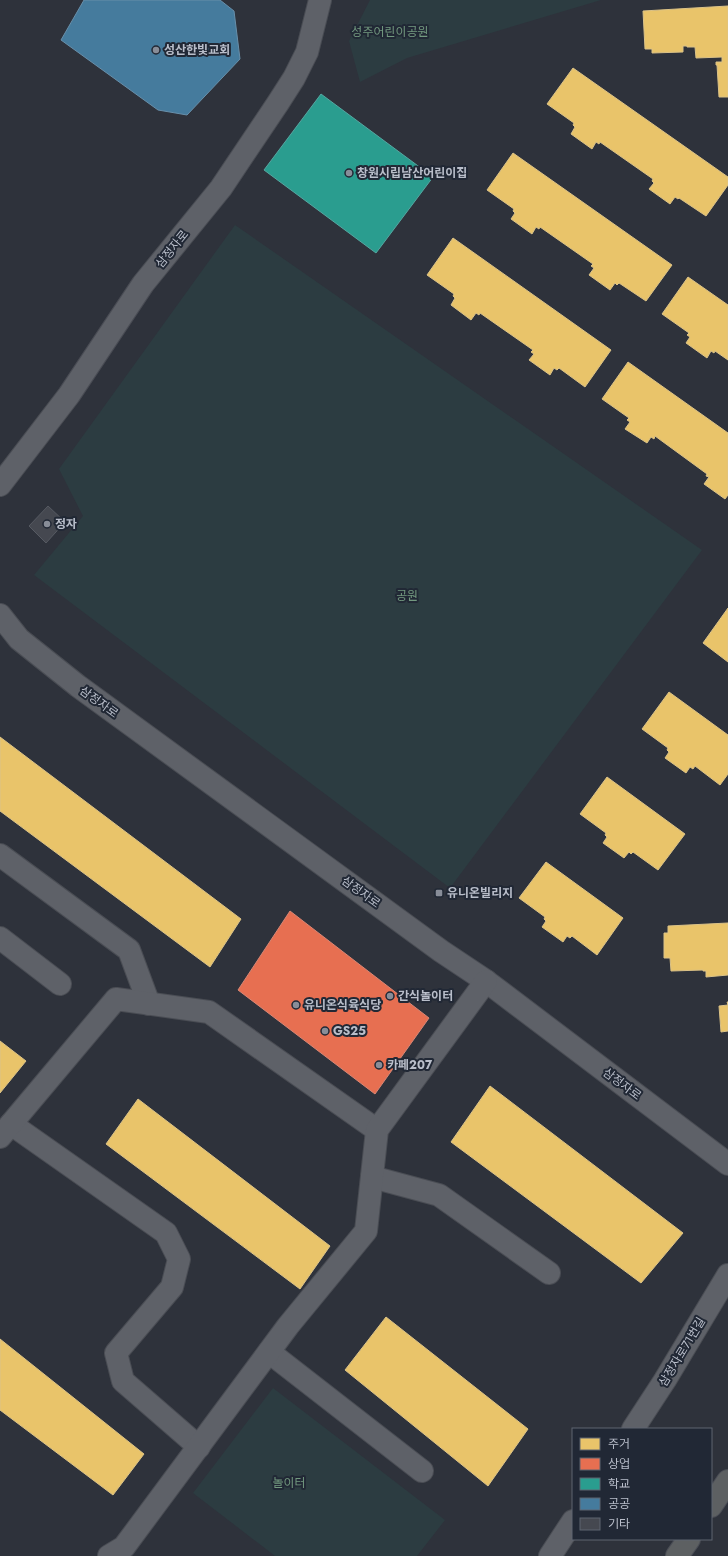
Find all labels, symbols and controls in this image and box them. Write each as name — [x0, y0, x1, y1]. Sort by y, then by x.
park label: 성주어린이공원 — [351, 23, 429, 41]
place label: 성산한빛교회 — [164, 41, 230, 59]
marker: 성산한빛교회 — [151, 45, 161, 55]
place label: 창원시립남산어린이집 — [357, 164, 467, 182]
marker: 창원시립남산어린이집 — [344, 168, 354, 178]
street label: 삼정자로 — [151, 226, 193, 272]
place label: 정자 — [55, 515, 77, 533]
marker: 정자 — [42, 519, 52, 529]
park label: 공원 — [396, 587, 418, 605]
street label: 삼정자로 — [76, 682, 122, 722]
street label: 삼정자로 — [338, 872, 384, 912]
place label: 유니온빌리지 — [447, 884, 513, 902]
marker: 유니온빌리지 — [434, 888, 444, 898]
place label: 간식놀이터 — [398, 987, 453, 1005]
marker: 간식놀이터 — [385, 991, 395, 1001]
place label: 유니온식육식당 — [304, 996, 381, 1014]
marker: 유니온식육식당 — [291, 1000, 301, 1010]
place label: GS25 — [333, 1022, 366, 1040]
marker: GS25 — [320, 1026, 330, 1036]
place label: 카페207 — [387, 1056, 433, 1074]
marker: 카페207 — [374, 1060, 384, 1070]
street label: 삼정자로 — [599, 1064, 645, 1104]
street label: 삼정자로71번길 — [654, 1314, 710, 1390]
legend — [572, 1428, 712, 1540]
text: 주거 — [608, 1435, 630, 1453]
text: 상업 — [608, 1455, 630, 1473]
park label: 놀이터 — [272, 1474, 306, 1492]
text: 학교 — [608, 1475, 630, 1493]
text: 공공 — [608, 1495, 630, 1513]
text: 기타 — [608, 1515, 630, 1533]

